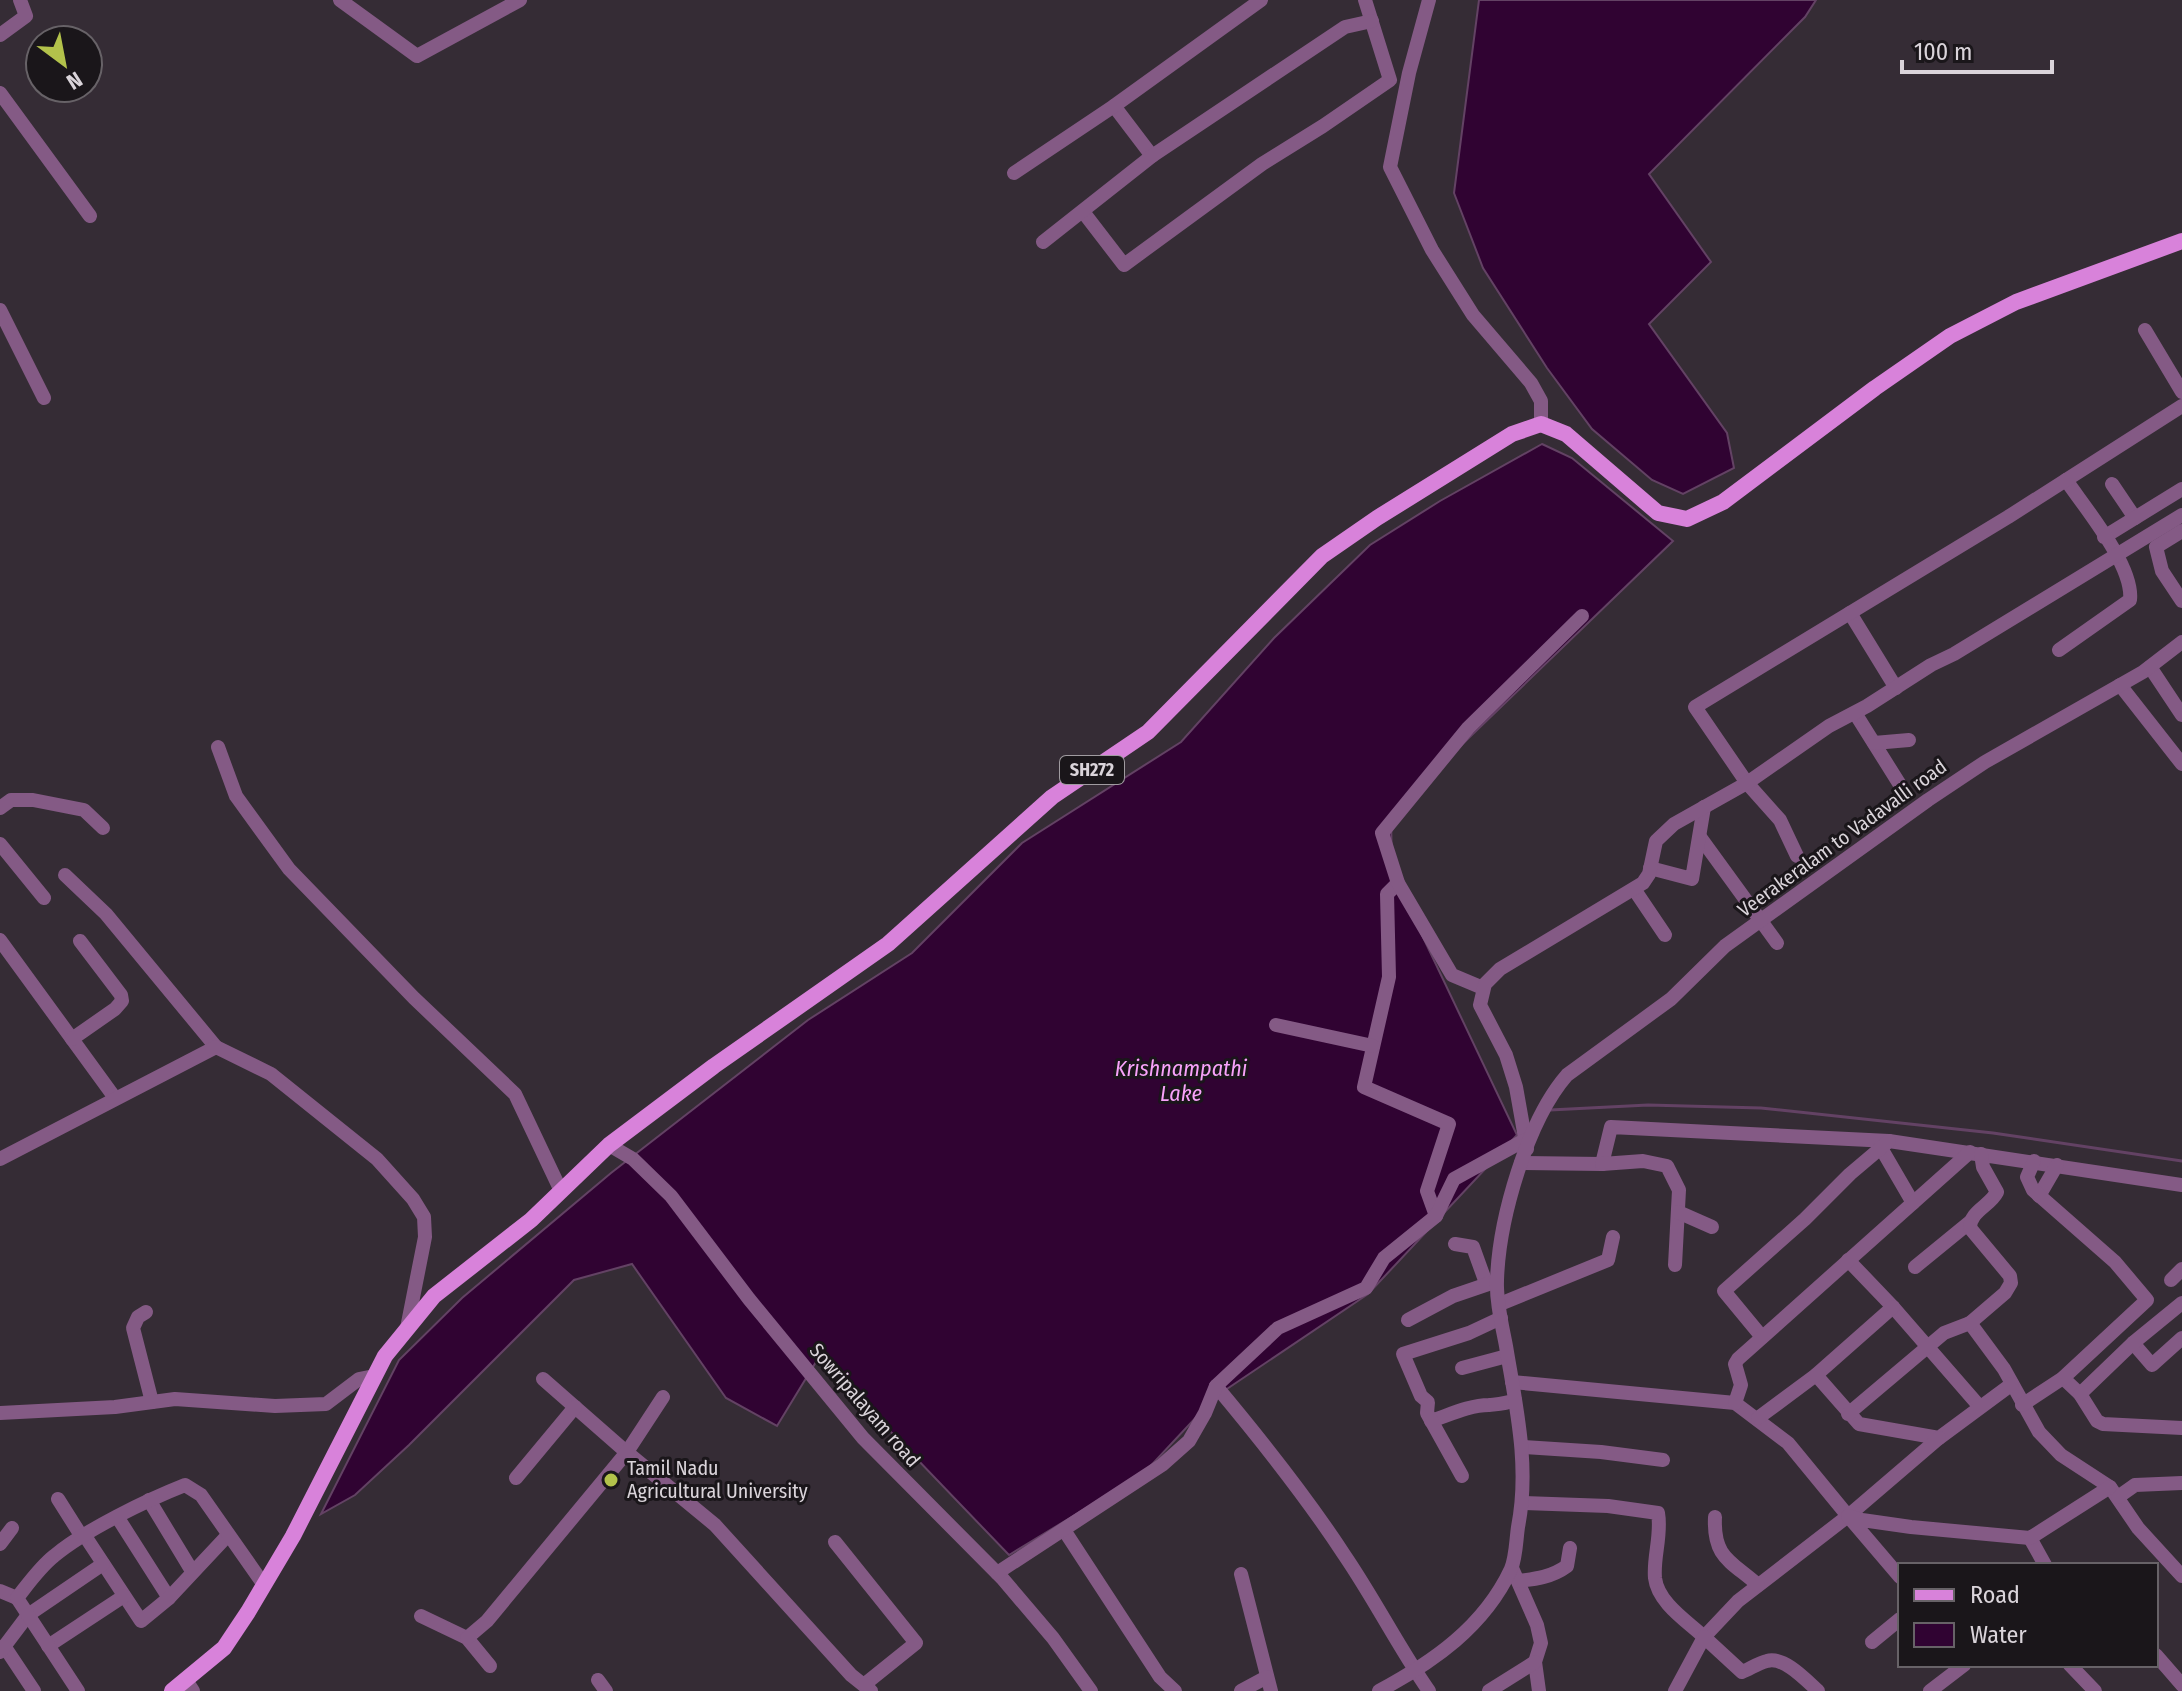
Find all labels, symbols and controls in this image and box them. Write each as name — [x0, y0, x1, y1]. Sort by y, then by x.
north arrow — [24, 24, 104, 104]
scale bar — [1902, 24, 2052, 74]
text: 100 m — [1914, 38, 1972, 66]
text: N — [62, 66, 87, 95]
street label: Veerakeralam to Vadavalli road — [1733, 754, 1951, 922]
road number: SH272 — [1060, 756, 1124, 784]
water label: Krishnampathi Lake — [1115, 1055, 1248, 1107]
street label: Sowripalayam road — [805, 1338, 925, 1472]
place label: Tamil Nadu Agricultural University — [627, 1456, 808, 1503]
marker: Tamil Nadu Agricultural University — [602, 1471, 620, 1489]
legend — [1898, 1563, 2158, 1667]
text: Road — [1970, 1581, 2020, 1609]
text: Water — [1970, 1621, 2027, 1649]

